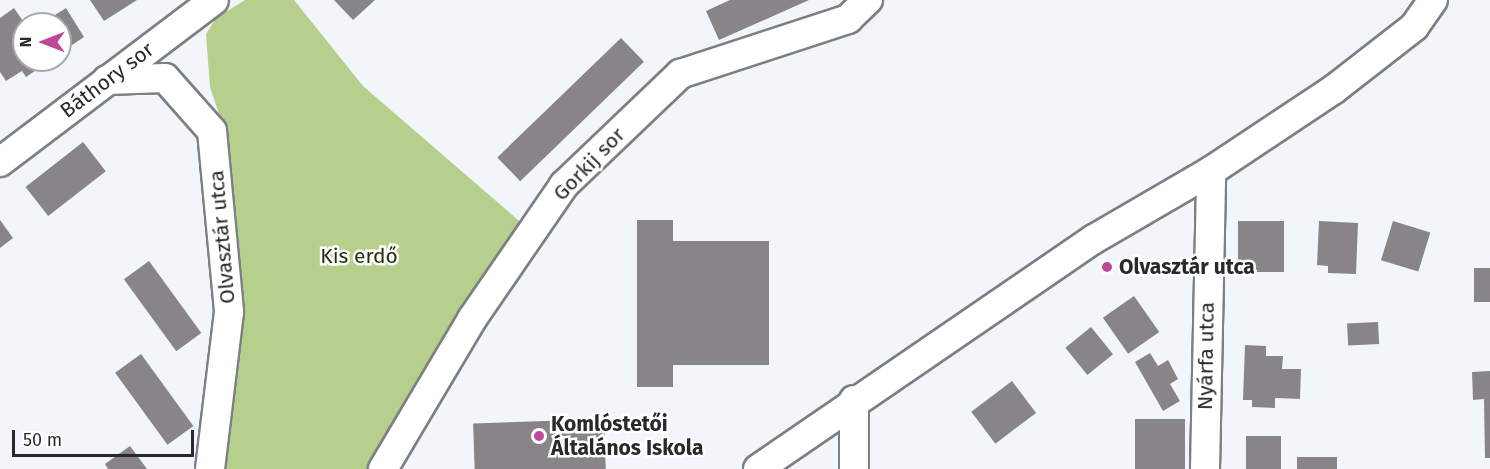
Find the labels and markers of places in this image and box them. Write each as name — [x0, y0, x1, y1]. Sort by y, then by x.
place label: Olvasztár utca — [1119, 254, 1255, 280]
marker: Olvasztár utca — [1100, 260, 1114, 274]
place label: Komlóstetői Általános Iskola — [551, 411, 703, 461]
marker: Komlóstetői Általános Iskola — [532, 429, 546, 443]

